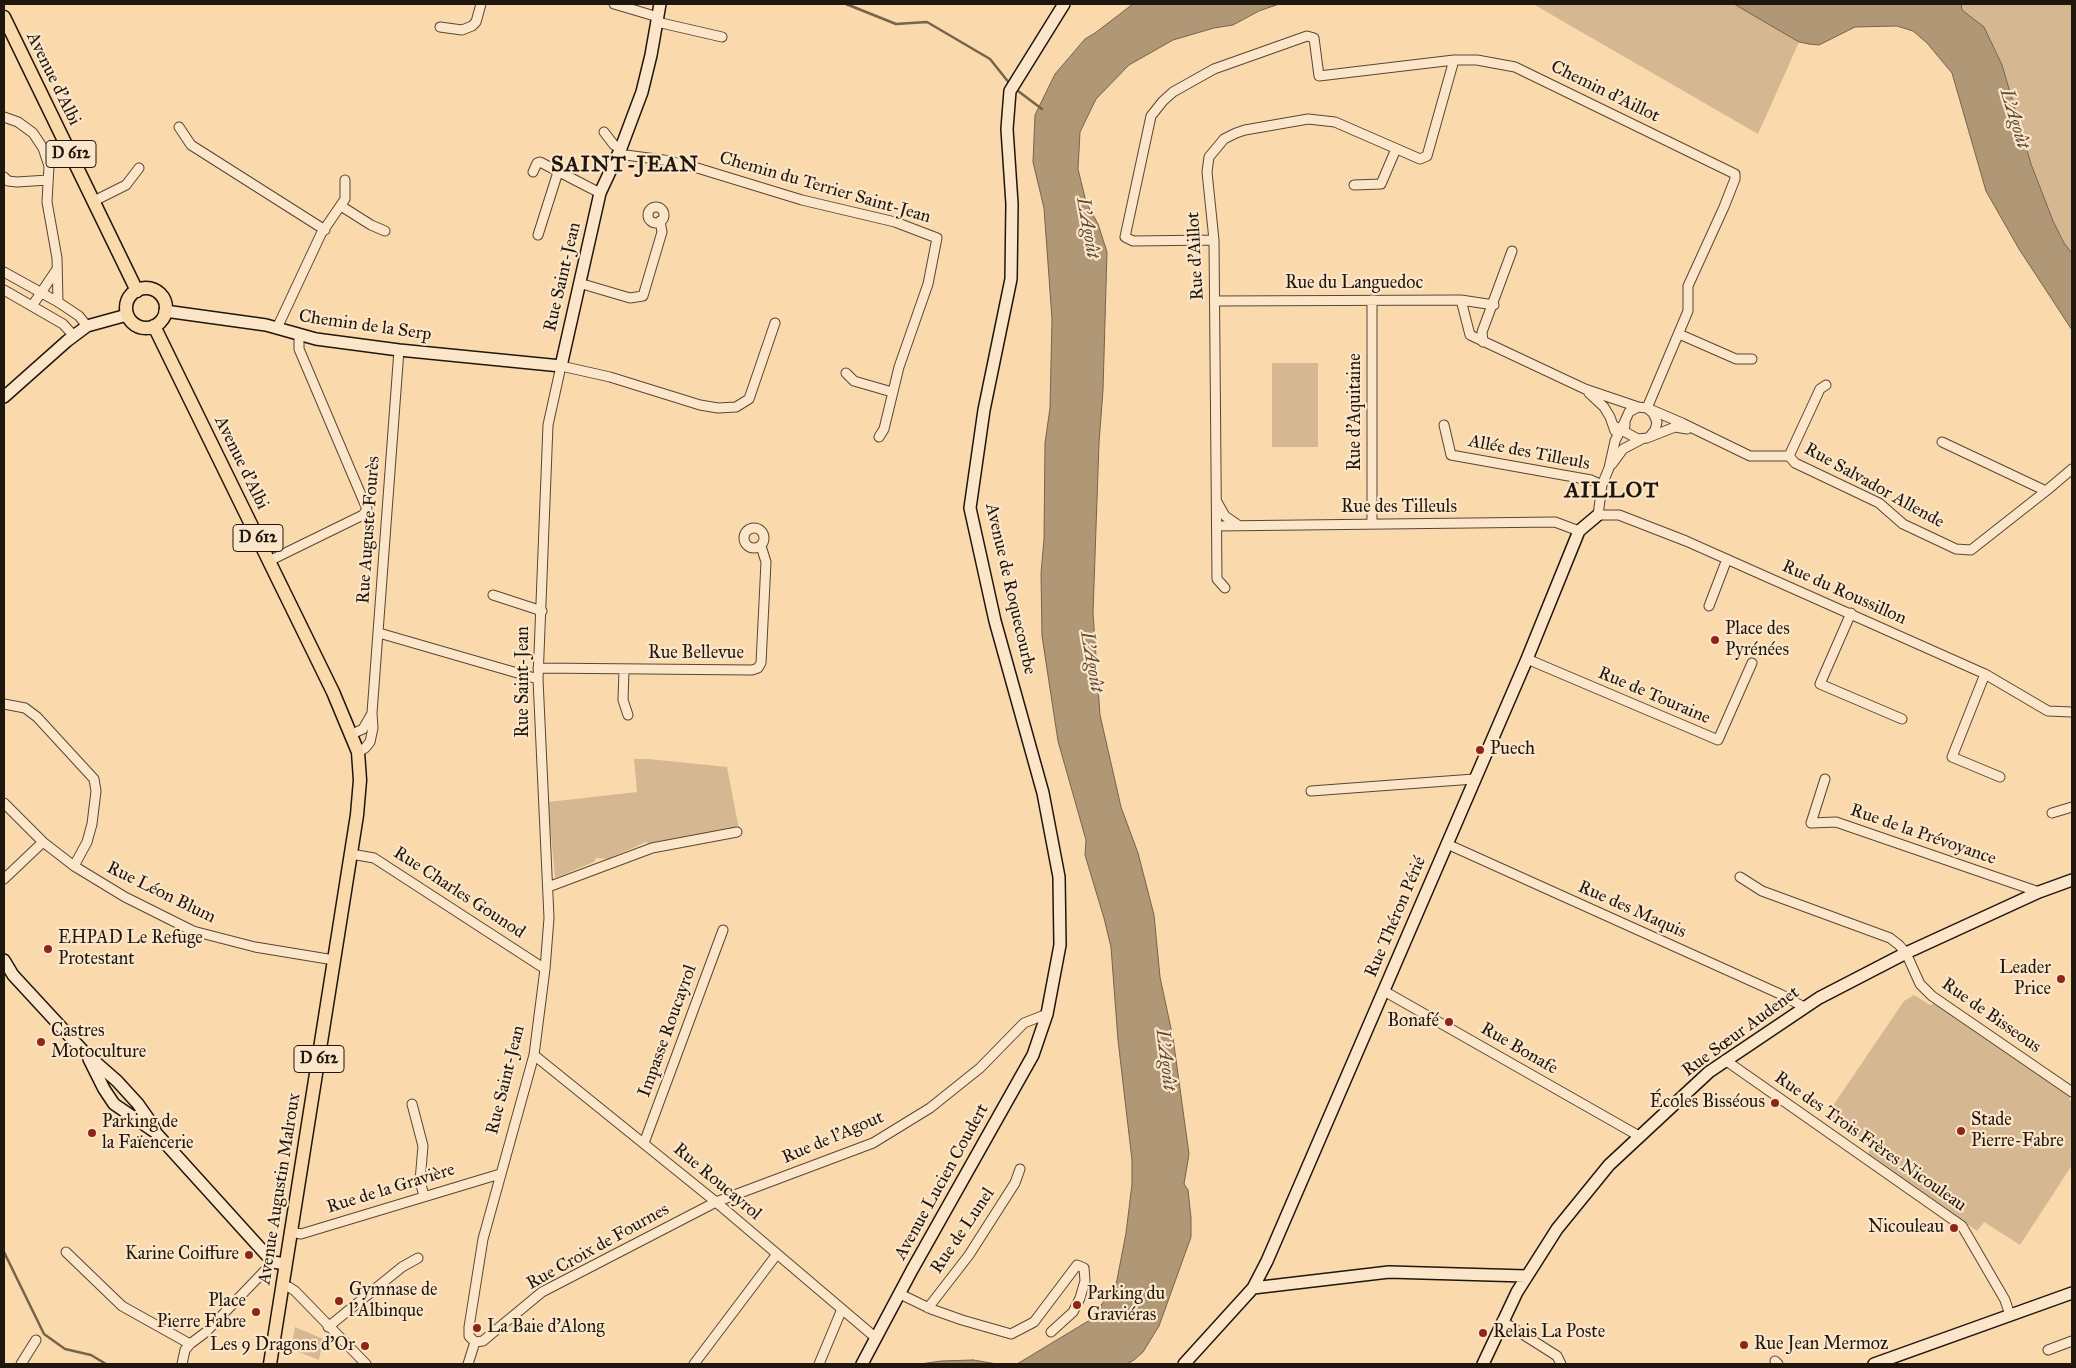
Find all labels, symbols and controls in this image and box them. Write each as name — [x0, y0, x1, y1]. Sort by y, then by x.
street label: Avenue d'Albi — [21, 29, 85, 129]
street label: Chemin d'Aillot — [1547, 56, 1663, 128]
water label: L'Agoût — [1994, 86, 2034, 152]
road number: D 612 — [46, 140, 96, 168]
street label: Chemin du Terrier Saint-Jean — [717, 147, 933, 229]
district label: SAINT-JEAN — [550, 153, 700, 179]
water label: L'Agoût — [1070, 196, 1104, 260]
street label: Rue d'Aillot — [1183, 211, 1209, 301]
street label: Rue Saint-Jean — [540, 220, 586, 334]
street label: Rue du Languedoc — [1285, 273, 1423, 295]
street label: Chemin de la Serp — [297, 306, 433, 346]
street label: Rue d'Aquitaine — [1345, 353, 1367, 471]
street label: Avenue d'Albi — [209, 413, 273, 513]
street label: Allée des Tilleuls — [1467, 431, 1591, 475]
street label: Rue Salvador Allende — [1800, 439, 1948, 533]
street label: Rue Auguste Fourès — [353, 455, 385, 605]
district label: AILLOT — [1564, 479, 1660, 505]
street label: Rue des Tilleuls — [1341, 497, 1457, 519]
street label: Avenue de Roquecourbe — [980, 501, 1040, 677]
road number: D 612 — [233, 524, 283, 552]
street label: Rue du Roussillon — [1778, 556, 1910, 630]
place label: Place des Pyrénées — [1725, 619, 1790, 662]
street label: Rue Saint-Jean — [513, 626, 535, 738]
water label: L'Agoût — [1074, 630, 1108, 694]
marker: Place des Pyrénées — [1709, 634, 1721, 646]
street label: Rue Bellevue — [648, 643, 744, 665]
street label: Rue de Touraine — [1595, 663, 1713, 729]
place label: Puech — [1490, 739, 1535, 761]
marker: Puech — [1474, 744, 1486, 756]
street label: Rue de la Prévoyance — [1847, 800, 1999, 870]
street label: Rue Charles Gounod — [389, 842, 529, 944]
street label: Rue Théron Périé — [1361, 853, 1431, 981]
street label: Rue Léon Blum — [103, 857, 219, 929]
street label: Rue des Maquis — [1574, 876, 1690, 944]
place label: EHPAD Le Refuge Protestant — [58, 928, 203, 971]
marker: EHPAD Le Refuge Protestant — [42, 943, 54, 955]
place label: Leader Price — [1999, 958, 2051, 1001]
street label: Impasse Roucayrol — [634, 962, 702, 1100]
marker: Leader Price — [2055, 973, 2067, 985]
street label: Rue de Bisseous — [1937, 974, 2045, 1058]
street label: Rue Sœur Audenet — [1678, 982, 1804, 1082]
place label: Bonafé — [1387, 1011, 1439, 1033]
marker: Bonafé — [1443, 1016, 1455, 1028]
street label: Rue Bonafe — [1477, 1018, 1561, 1080]
place label: Castres Motoculture — [51, 1021, 146, 1064]
street label: Rue Saint-Jean — [482, 1023, 530, 1137]
water label: L'Agoût — [1150, 1028, 1180, 1092]
marker: Castres Motoculture — [35, 1036, 47, 1048]
road number: D 612 — [294, 1046, 344, 1072]
street label: Rue des Trois Frères Nicouleau — [1770, 1067, 1970, 1217]
street label: Avenue Augustin Malroux — [254, 1092, 306, 1286]
place label: Écoles Bisséous — [1650, 1092, 1765, 1114]
marker: Écoles Bisséous — [1769, 1097, 1781, 1109]
street label: Avenue Lucien Coudert — [890, 1100, 994, 1264]
street label: Rue de l'Agout — [779, 1107, 887, 1169]
place label: Stade Pierre-Fabre — [1971, 1110, 2064, 1152]
place label: Parking de la Faïencerie — [102, 1112, 194, 1154]
marker: Stade Pierre-Fabre — [1955, 1125, 1967, 1137]
marker: Parking de la Faïencerie — [86, 1127, 98, 1139]
street label: Rue Roucayrol — [668, 1139, 766, 1225]
street label: Rue de la Gravière — [324, 1159, 458, 1219]
street label: Rue de Lunel — [926, 1184, 1000, 1278]
street label: Rue Croix de Fournes — [523, 1199, 673, 1295]
place label: Nicouleau — [1868, 1217, 1944, 1239]
marker: Nicouleau — [1948, 1222, 1960, 1234]
place label: Karine Coiffure — [125, 1244, 239, 1266]
marker: Karine Coiffure — [243, 1249, 255, 1261]
place label: Gymnase de l'Albinque — [349, 1280, 438, 1322]
place label: Parking du Graviéras — [1087, 1284, 1165, 1326]
place label: Place Pierre Fabre — [157, 1291, 246, 1334]
marker: Gymnase de l'Albinque — [333, 1295, 345, 1307]
marker: Parking du Graviéras — [1071, 1299, 1083, 1311]
marker: Place Pierre Fabre — [250, 1306, 262, 1318]
place label: La Baie d'Along — [487, 1317, 605, 1339]
marker: La Baie d'Along — [471, 1322, 483, 1334]
place label: Relais La Poste — [1493, 1322, 1605, 1344]
marker: Relais La Poste — [1477, 1327, 1489, 1339]
place label: Rue Jean Mermoz — [1754, 1334, 1888, 1356]
place label: Les 9 Dragons d'Or — [210, 1335, 355, 1357]
marker: Rue Jean Mermoz — [1738, 1339, 1750, 1351]
marker: Les 9 Dragons d'Or — [359, 1340, 371, 1352]

